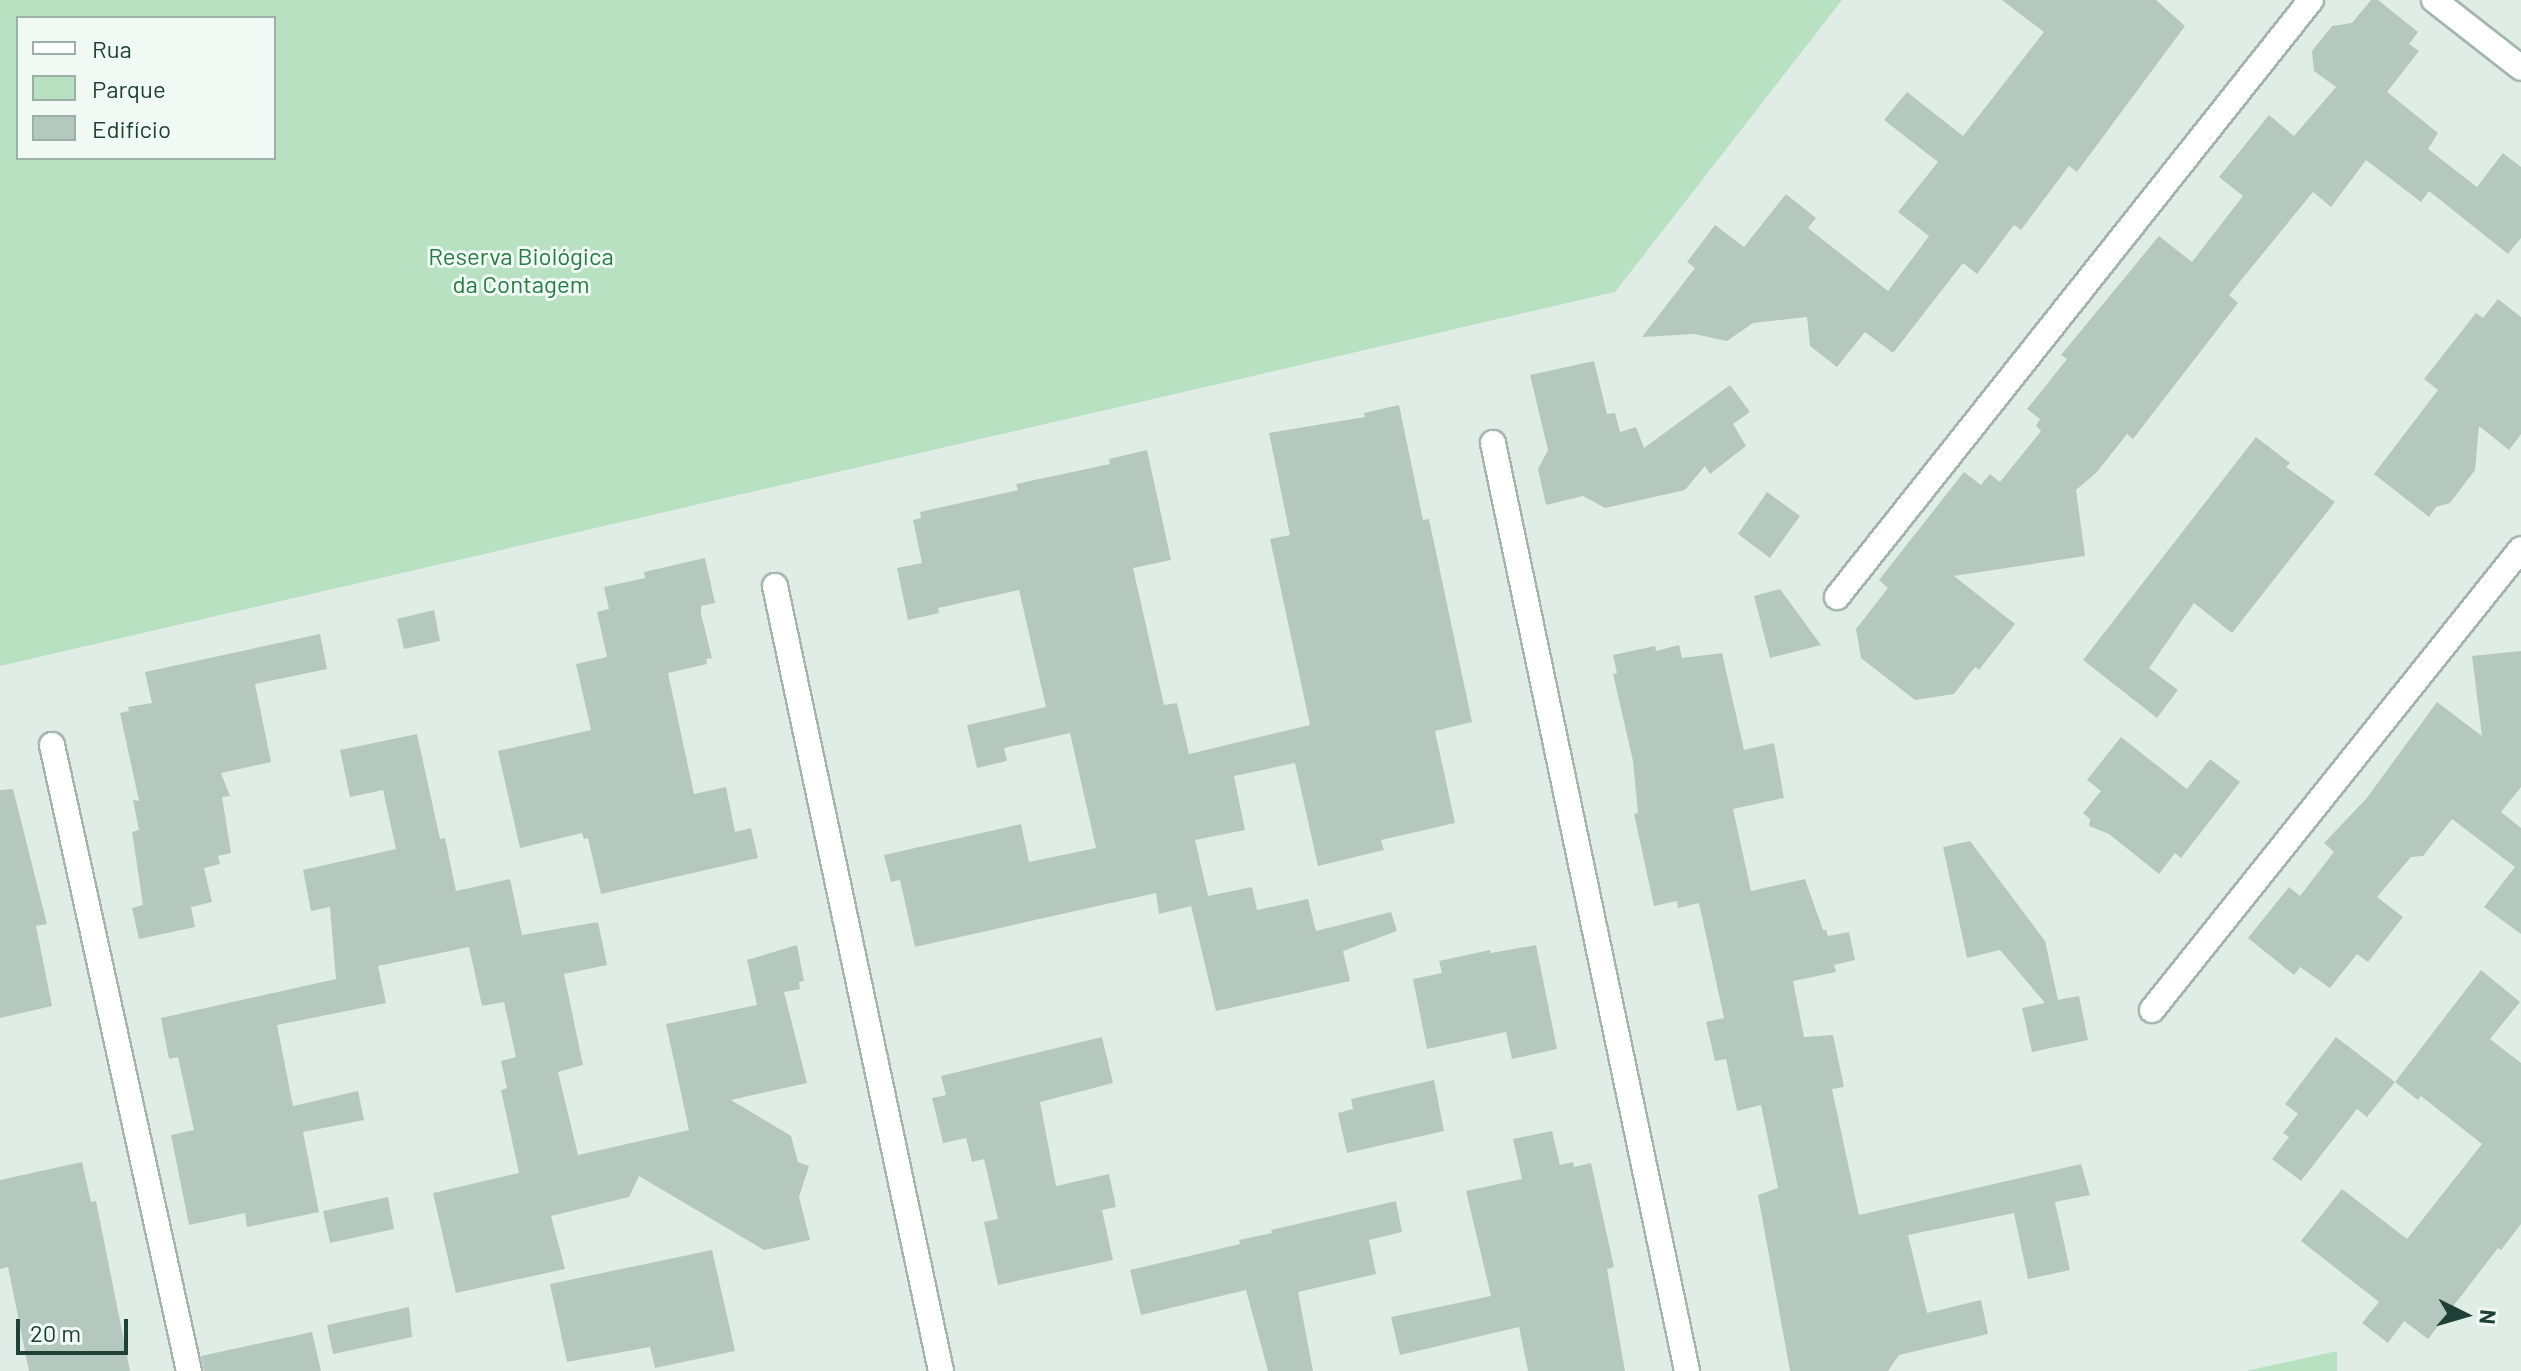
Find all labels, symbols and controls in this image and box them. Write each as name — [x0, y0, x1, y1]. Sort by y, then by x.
legend — [16, 16, 276, 160]
text: Rua — [92, 34, 132, 63]
text: Parque — [92, 74, 166, 103]
text: Edifício — [92, 114, 171, 143]
park label: Reserva Biológica da Contagem — [428, 242, 614, 298]
north arrow — [2425, 1275, 2505, 1355]
scale bar — [20, 1303, 132, 1353]
text: N — [2475, 1309, 2502, 1326]
text: 20 m — [30, 1318, 81, 1347]

